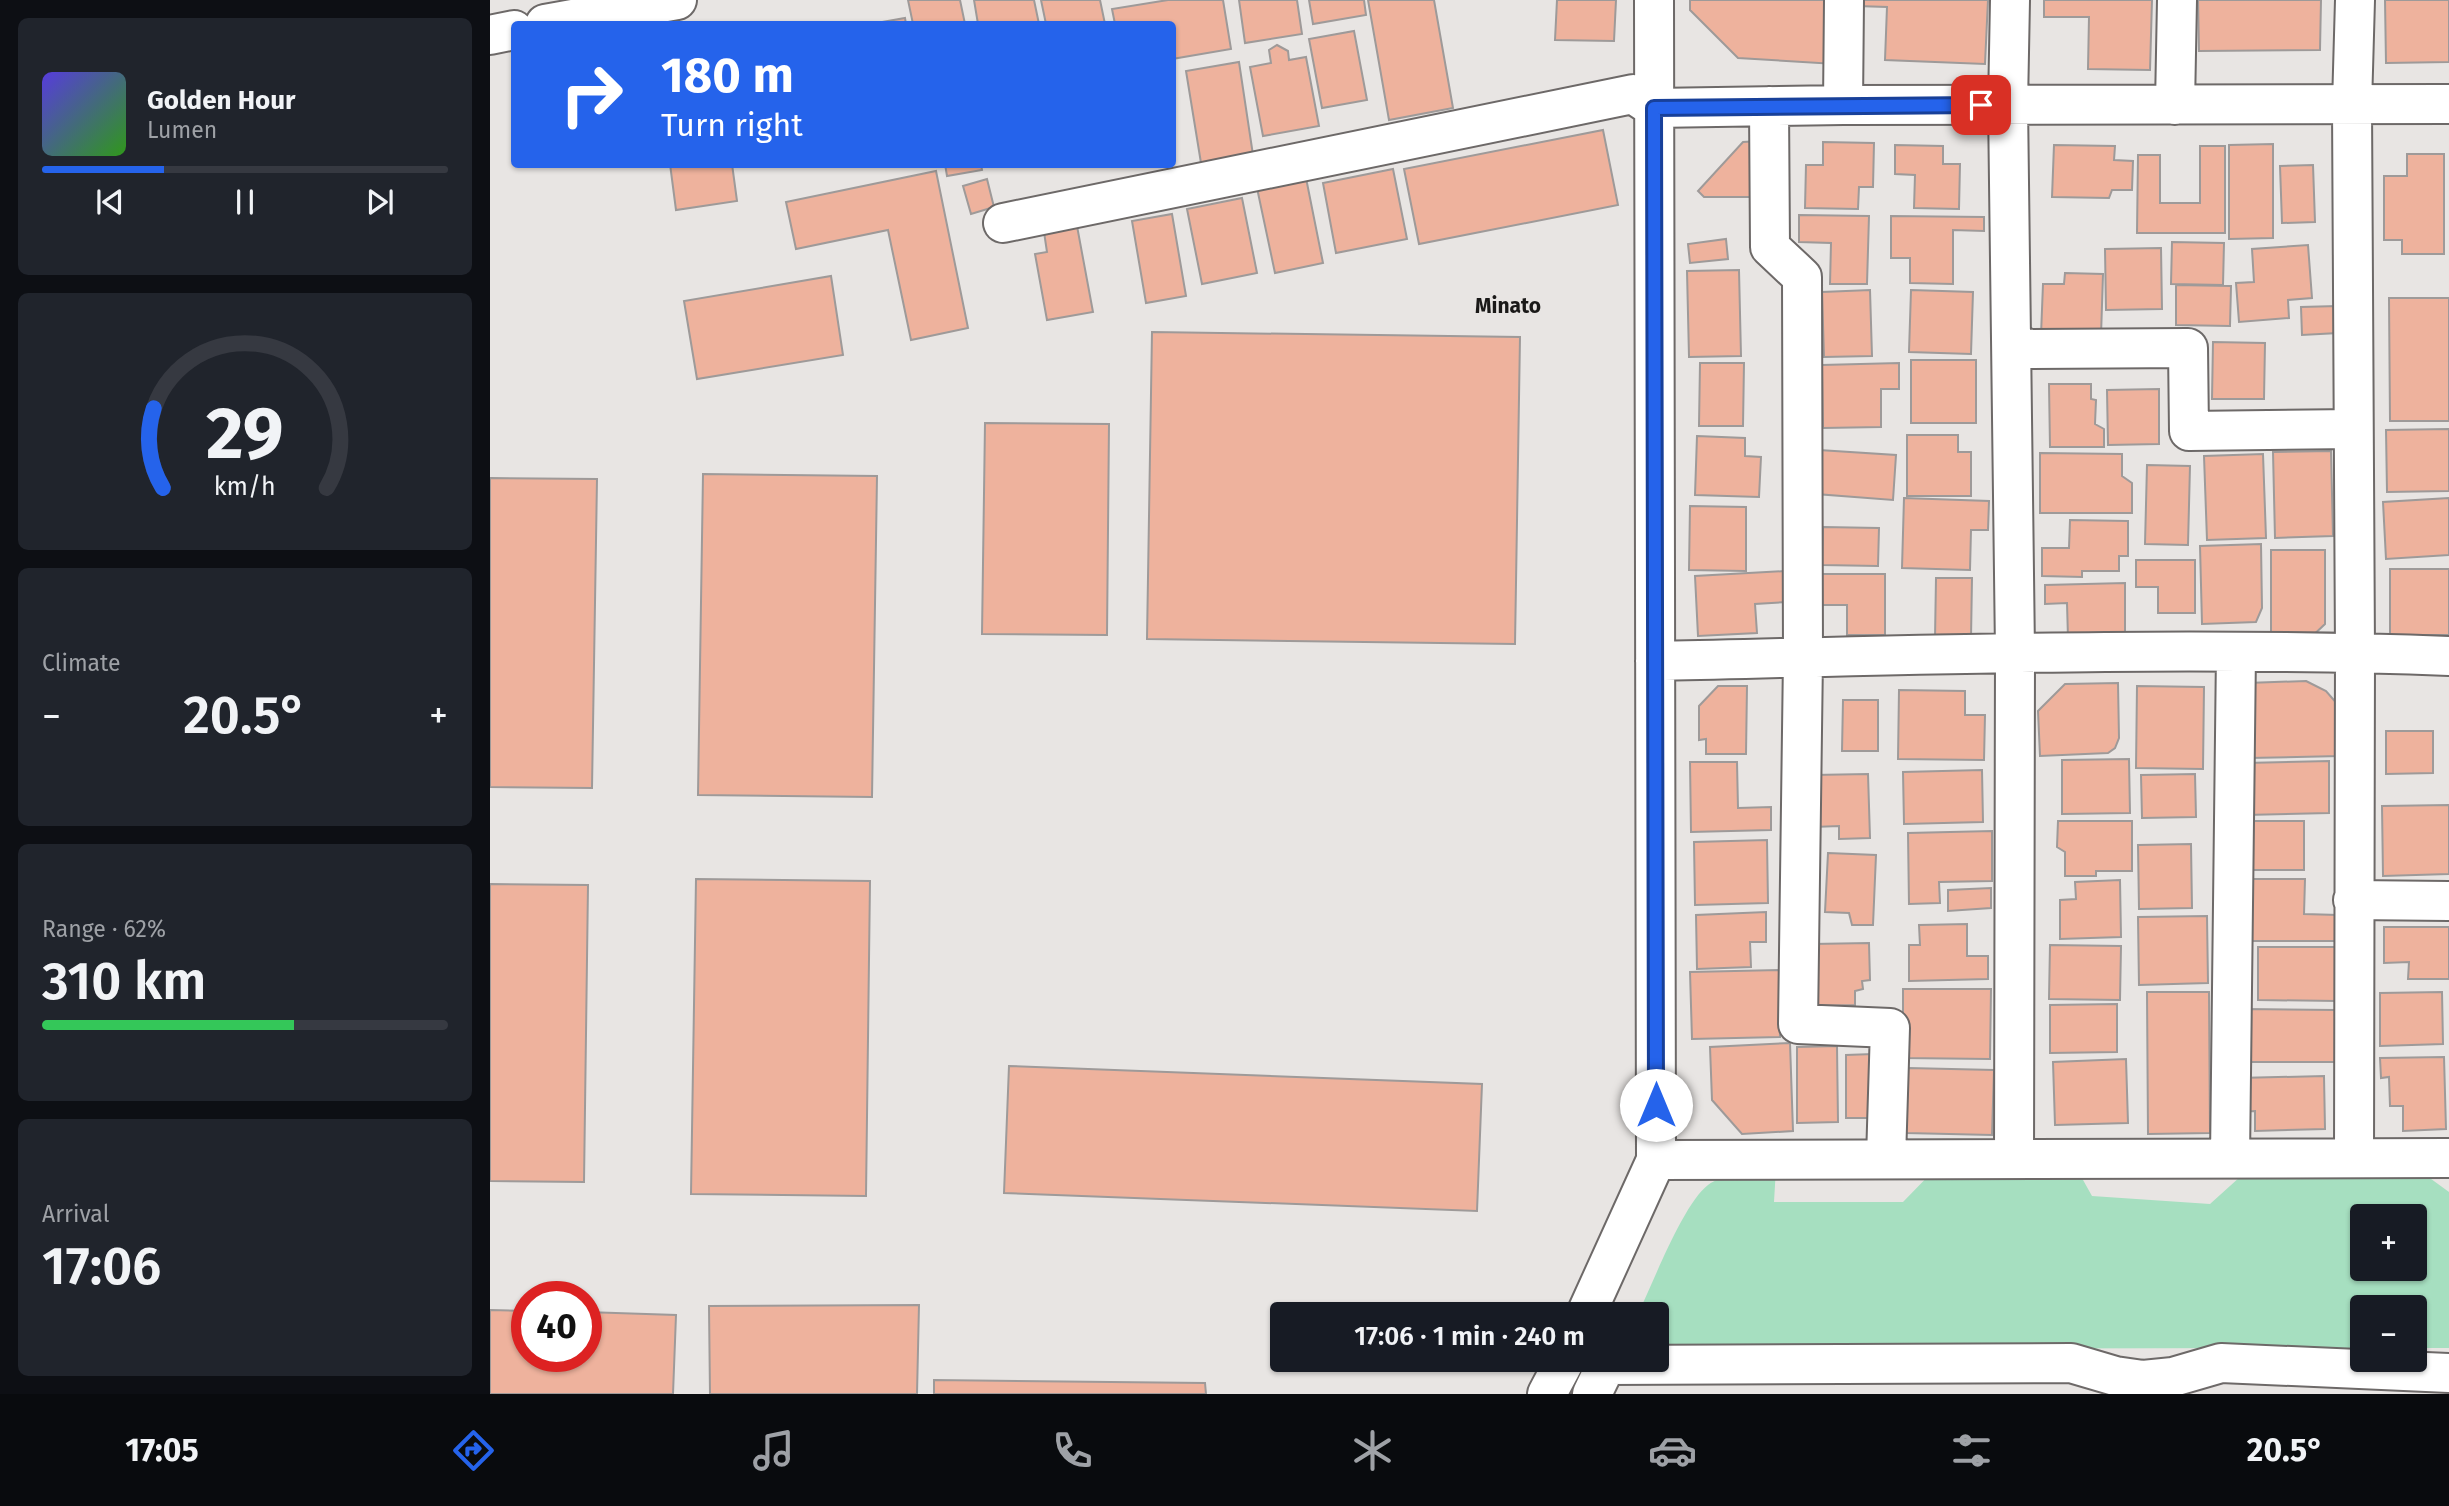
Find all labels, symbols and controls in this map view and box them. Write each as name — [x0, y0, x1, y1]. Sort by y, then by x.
text: 180 m — [661, 46, 794, 105]
icon: right — [546, 49, 637, 140]
pin — [1951, 75, 2011, 135]
text: Golden Hour — [147, 85, 295, 116]
icon: arrive — [1962, 86, 2000, 124]
text: Turn right — [661, 106, 803, 144]
text: Lumen — [147, 116, 217, 144]
icon: previous — [91, 183, 129, 221]
icon: pause — [226, 183, 264, 221]
icon: next — [361, 183, 399, 221]
district label: Minato — [1475, 293, 1541, 319]
text: 29 — [206, 390, 284, 477]
text: km/h — [214, 472, 276, 502]
text: Climate — [42, 649, 121, 677]
text: 20.5° — [183, 684, 307, 747]
text: − — [42, 693, 61, 739]
text: + — [429, 693, 448, 739]
text: Range · 62% — [42, 915, 166, 943]
text: 310 km — [42, 950, 206, 1013]
position arrow — [1619, 1068, 1693, 1142]
text: Arrival — [42, 1200, 109, 1228]
map controls — [2350, 1204, 2427, 1372]
button: + — [2350, 1204, 2427, 1281]
text: 17:06 — [42, 1235, 161, 1298]
speed limit sign: 40 — [511, 1281, 602, 1372]
button: − — [2350, 1295, 2427, 1372]
text: 17:06 · 1 min · 240 m — [1354, 1321, 1585, 1352]
icon: directions — [449, 1426, 498, 1475]
icon: music — [749, 1426, 798, 1475]
icon: phone — [1048, 1426, 1097, 1475]
icon: climate — [1348, 1426, 1397, 1475]
icon: car — [1648, 1426, 1697, 1475]
icon: filters — [1947, 1426, 1996, 1475]
text: 17:05 — [125, 1431, 199, 1469]
text: 20.5° — [2247, 1431, 2324, 1469]

